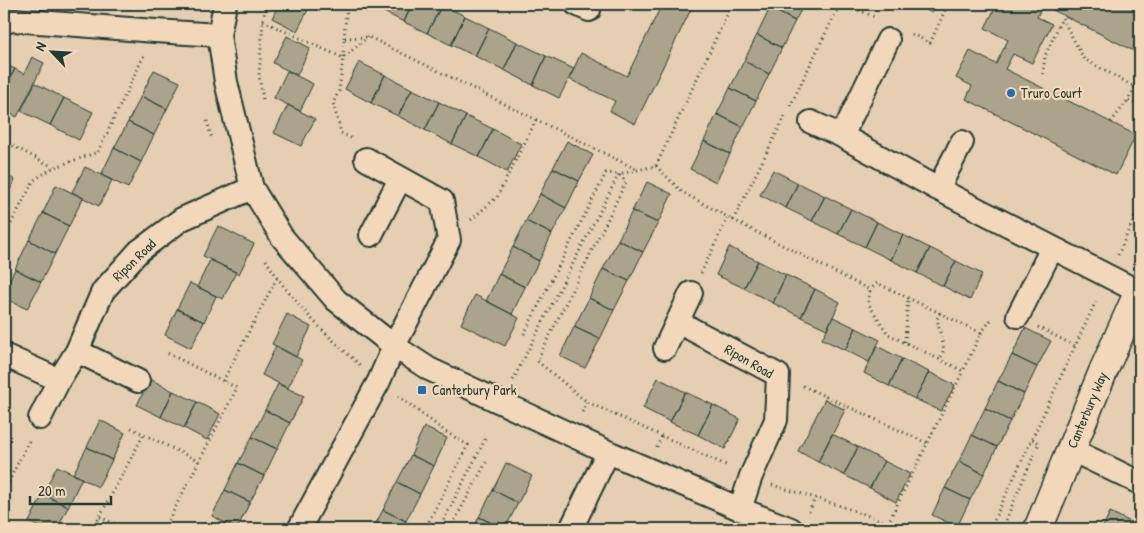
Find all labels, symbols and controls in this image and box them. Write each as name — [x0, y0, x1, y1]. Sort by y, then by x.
north arrow — [28, 28, 78, 78]
text: N — [30, 38, 50, 54]
place label: Truro Court — [1021, 83, 1082, 102]
marker: Truro Court — [1005, 87, 1017, 99]
street label: Ripon Road — [108, 234, 161, 286]
street label: Ripon Road — [721, 339, 778, 383]
street label: Canterbury Way — [1062, 369, 1112, 451]
place label: Canterbury Park — [432, 380, 517, 400]
marker: Canterbury Park — [416, 384, 428, 396]
scale bar — [30, 473, 111, 505]
text: 20 m — [38, 480, 65, 501]

